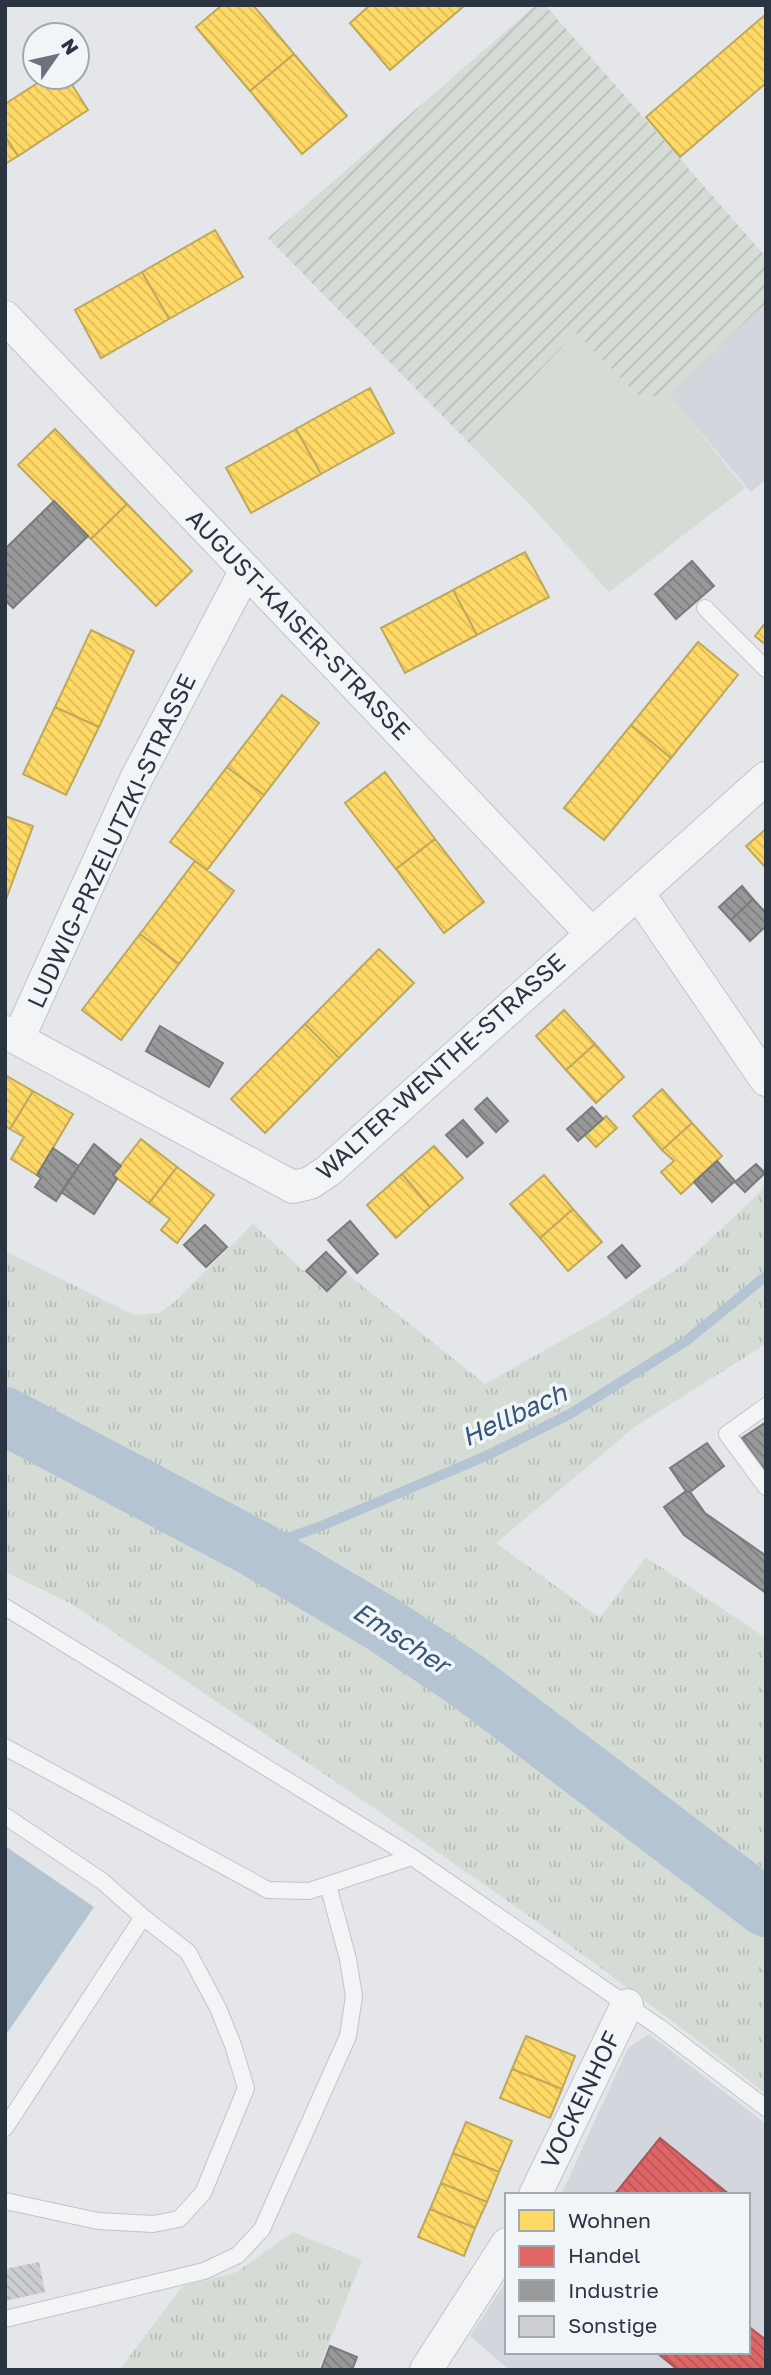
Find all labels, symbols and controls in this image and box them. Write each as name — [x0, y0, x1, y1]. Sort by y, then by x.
north arrow — [21, 21, 91, 91]
text: N — [57, 34, 84, 59]
street label: AUGUST-KAISER-STRASSE — [181, 503, 417, 745]
street label: LUDWIG-PRZELUTZKI-STRASSE — [20, 669, 201, 1012]
street label: WALTER-WENTHE-STRASSE — [310, 946, 570, 1185]
water label: Hellbach — [456, 1376, 572, 1452]
water label: Emscher — [348, 1595, 458, 1682]
street label: VOCKENHOF — [534, 2026, 625, 2173]
legend — [505, 2193, 750, 2354]
text: Wohnen — [568, 2207, 651, 2233]
text: Handel — [568, 2242, 641, 2268]
text: Industrie — [568, 2277, 659, 2303]
text: Sonstige — [568, 2312, 657, 2338]

